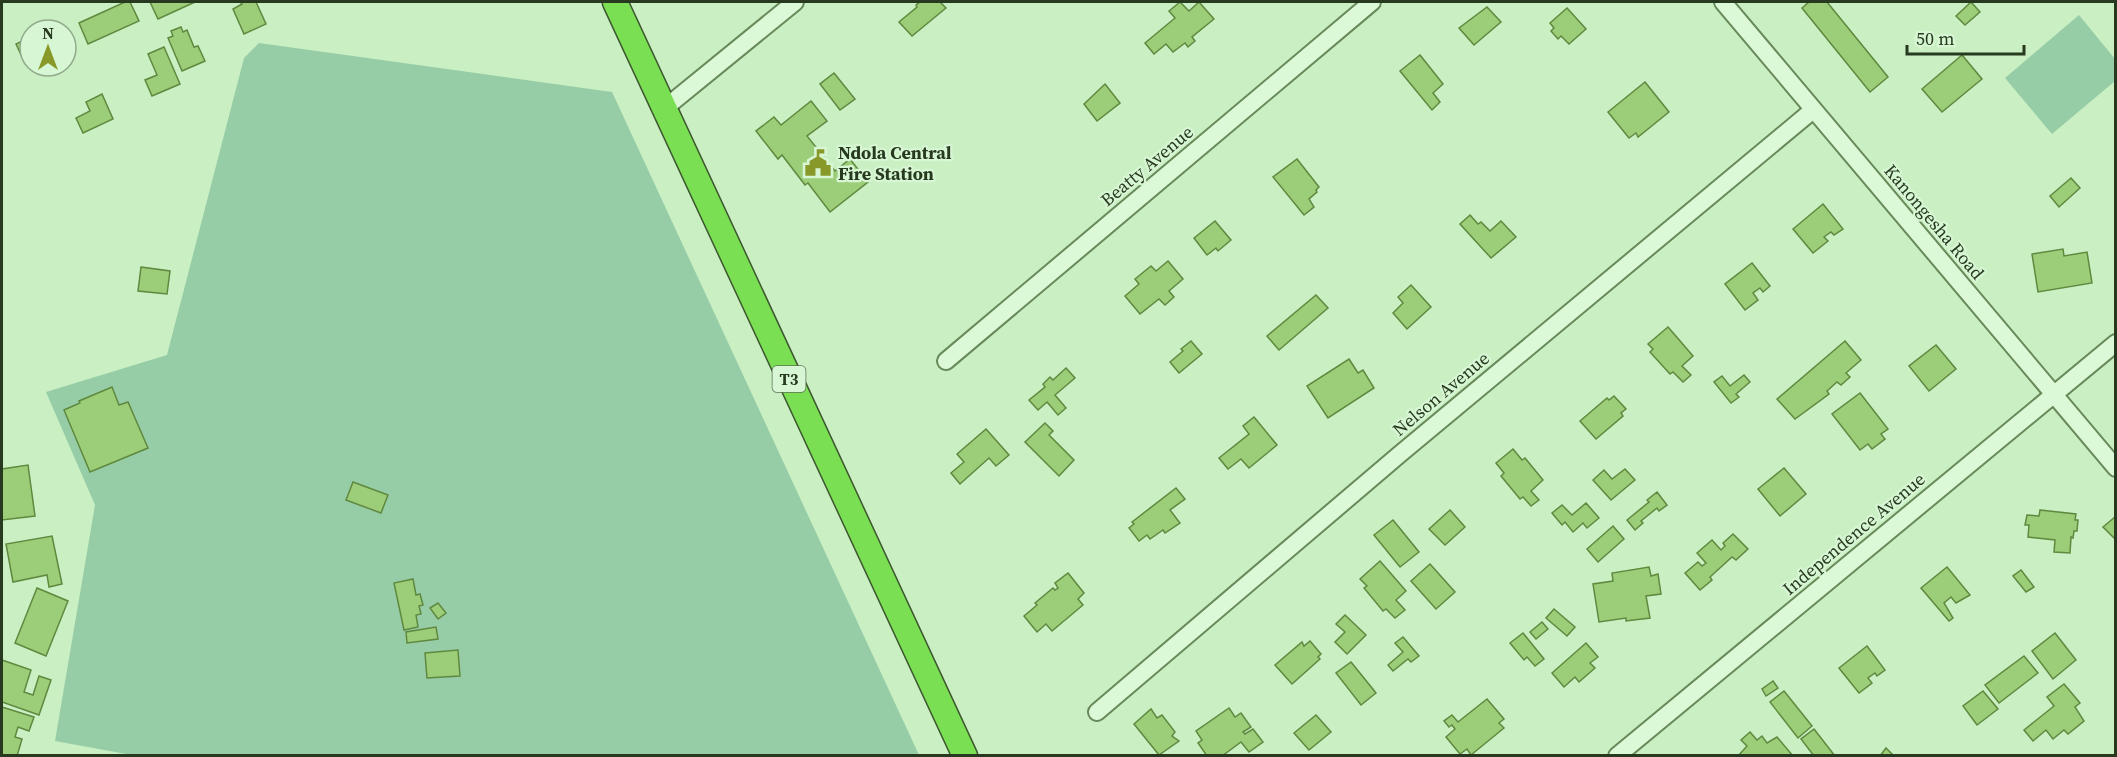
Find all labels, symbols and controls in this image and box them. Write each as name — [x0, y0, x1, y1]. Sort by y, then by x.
north arrow — [18, 18, 78, 78]
scale bar — [1907, 18, 2024, 56]
text: N — [42, 22, 54, 44]
text: 50 m — [1916, 26, 1954, 51]
street label: Beatty Avenue — [1095, 119, 1198, 212]
place label: Ndola Central Fire Station — [838, 140, 952, 186]
public building icon: Ndola Central Fire Station — [803, 148, 833, 178]
street label: Kanongesha Road — [1879, 159, 1990, 285]
street label: Nelson Avenue — [1387, 346, 1494, 442]
road number: T3 — [772, 366, 806, 392]
street label: Independence Avenue — [1777, 467, 1930, 601]

